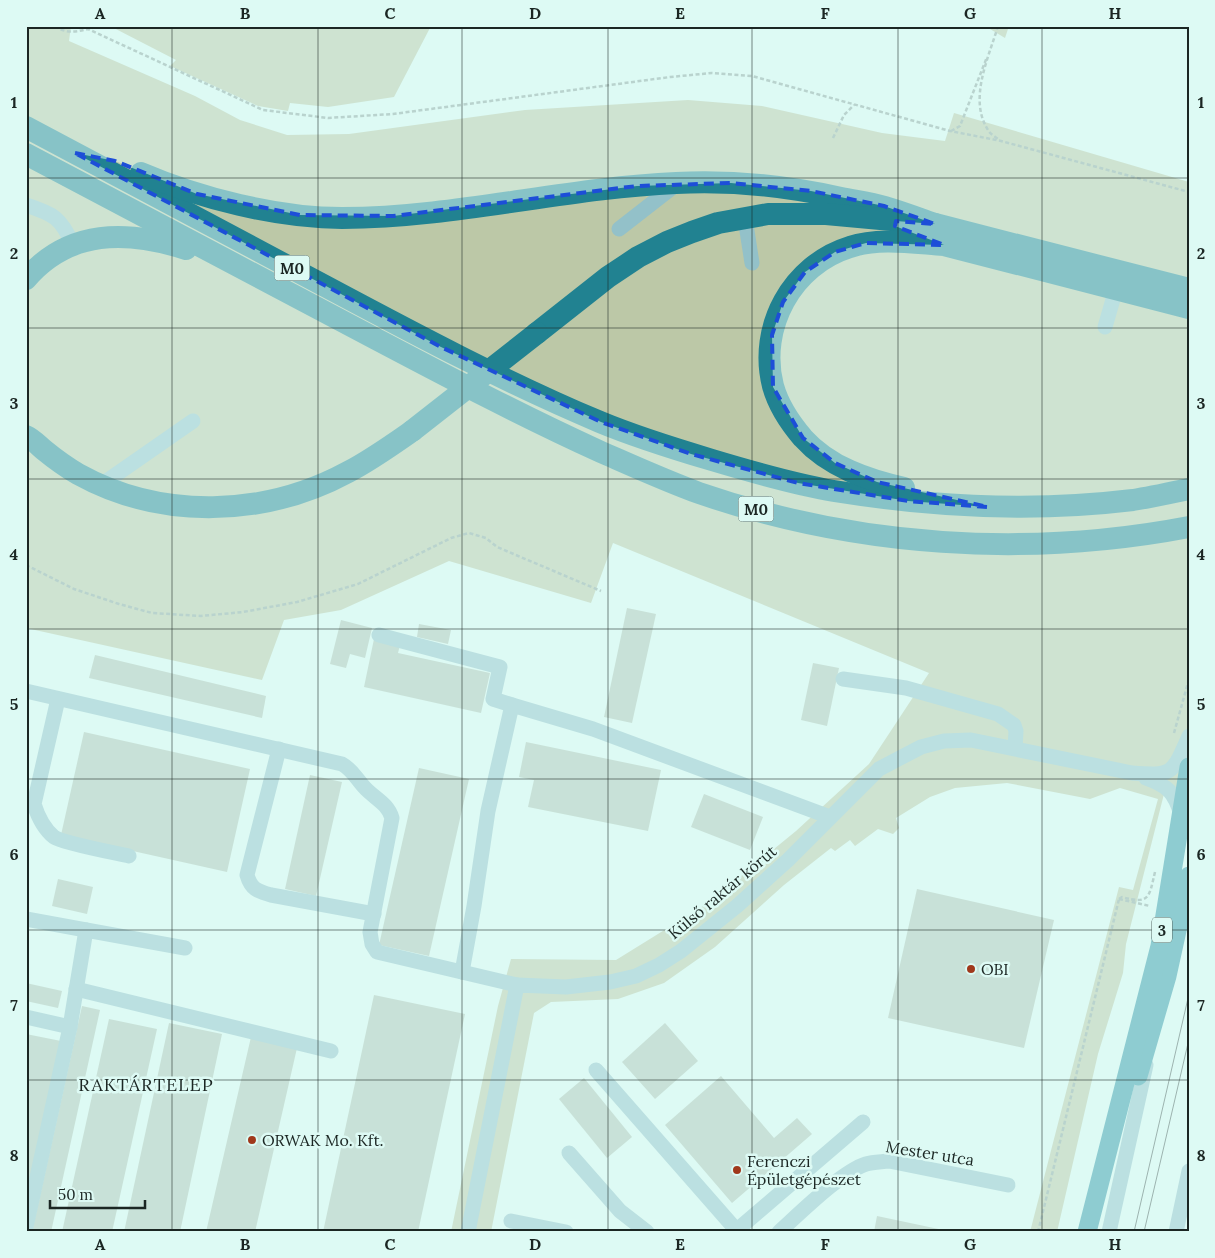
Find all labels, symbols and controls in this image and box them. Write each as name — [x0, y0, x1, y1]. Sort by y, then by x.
text: A — [95, 3, 106, 23]
text: B — [240, 3, 251, 23]
text: C — [384, 3, 396, 23]
text: D — [529, 3, 541, 23]
text: E — [675, 3, 685, 23]
text: F — [820, 3, 830, 23]
text: G — [964, 3, 976, 23]
text: H — [1109, 3, 1122, 23]
text: 1 — [11, 92, 17, 112]
text: 1 — [1198, 92, 1204, 112]
text: 2 — [10, 243, 18, 263]
text: 2 — [1197, 243, 1205, 263]
road number: M0 — [274, 256, 310, 280]
text: 3 — [10, 393, 19, 413]
text: 3 — [1197, 393, 1206, 413]
road number: M0 — [738, 496, 774, 522]
text: 4 — [10, 544, 19, 564]
text: 4 — [1197, 544, 1206, 564]
text: 5 — [10, 694, 19, 714]
text: 5 — [1197, 694, 1206, 714]
street label: Külső raktár körút — [664, 840, 781, 943]
text: 6 — [9, 844, 19, 864]
text: 6 — [1196, 844, 1206, 864]
road number: 3 — [1152, 918, 1172, 942]
place label: OBI — [981, 959, 1009, 979]
marker: OBI — [965, 963, 977, 975]
text: 7 — [10, 995, 18, 1015]
text: 7 — [1197, 995, 1205, 1015]
district label: RAKTÁRTELEP — [78, 1073, 214, 1096]
place label: ORWAK Mo. Kft. — [262, 1130, 384, 1150]
marker: ORWAK Mo. Kft. — [246, 1134, 258, 1146]
street label: Mester utca — [884, 1136, 976, 1170]
text: 8 — [9, 1145, 19, 1165]
text: 8 — [1196, 1145, 1206, 1165]
place label: Ferenczi Épületgépészet — [747, 1151, 862, 1189]
marker: Ferenczi Épületgépészet — [731, 1164, 743, 1176]
scale bar — [50, 1178, 145, 1210]
text: 50 m — [58, 1185, 93, 1204]
text: A — [95, 1234, 106, 1254]
text: B — [240, 1234, 251, 1254]
text: C — [384, 1234, 396, 1254]
text: D — [529, 1234, 541, 1254]
text: E — [675, 1234, 685, 1254]
text: F — [820, 1234, 830, 1254]
text: G — [964, 1234, 976, 1254]
text: H — [1109, 1234, 1122, 1254]

